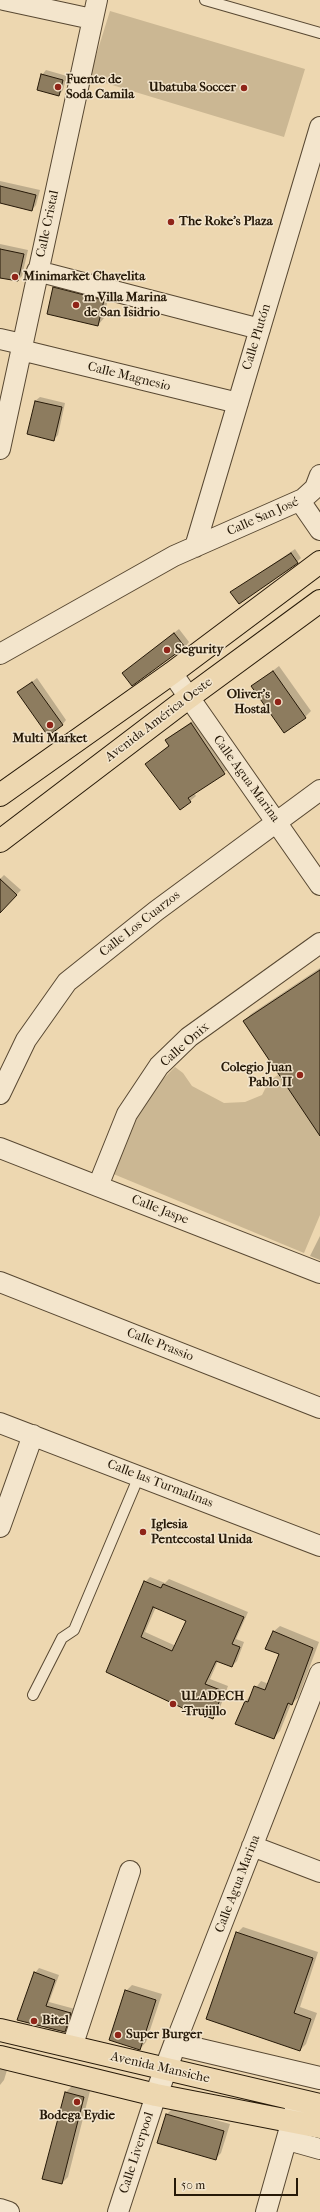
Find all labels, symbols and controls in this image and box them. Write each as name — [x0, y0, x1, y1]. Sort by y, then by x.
place label: Fuente de Soda Camila — [66, 72, 134, 103]
place label: Ubatuba Soccer — [149, 80, 236, 96]
marker: Fuente de Soda Camila — [53, 82, 63, 92]
marker: Ubatuba Soccer — [239, 83, 249, 93]
street label: Calle Cristal — [33, 189, 63, 259]
place label: The Roke's Plaza — [179, 214, 273, 230]
marker: The Roke's Plaza — [166, 217, 176, 227]
place label: Minimarket Chavelita — [23, 269, 145, 285]
marker: Minimarket Chavelita — [10, 272, 20, 282]
place label: m Villa Marina de San Isidrio — [84, 290, 167, 321]
marker: m Villa Marina de San Isidrio — [71, 300, 81, 310]
street label: Calle Plutón — [240, 302, 274, 372]
street label: Calle Magnesio — [86, 359, 172, 395]
street label: Calle San José — [225, 494, 301, 540]
place label: Segurity — [175, 642, 224, 658]
marker: Segurity — [162, 645, 172, 655]
street label: Avenida América Oeste — [102, 675, 216, 765]
place label: Oliver's Hostal — [227, 687, 270, 718]
marker: Oliver's Hostal — [273, 697, 283, 707]
marker: Multi Market — [45, 720, 55, 730]
place label: Multi Market — [13, 731, 87, 747]
street label: Calle Agua Marina — [209, 732, 283, 826]
street label: Calle Los Cuarzos — [97, 888, 183, 960]
street label: Calle Onix — [157, 1020, 213, 1070]
place label: Colegio Juan Pablo II — [221, 1060, 292, 1091]
marker: Colegio Juan Pablo II — [295, 1070, 305, 1080]
street label: Calle Jaspe — [129, 1192, 191, 1228]
street label: Calle Prassio — [124, 1325, 196, 1365]
street label: Calle las Turmalinas — [105, 1457, 215, 1511]
place label: Iglesia Pentecostal Unida — [151, 1517, 252, 1548]
marker: Iglesia Pentecostal Unida — [138, 1527, 148, 1537]
place label: ULADECH -Trujillo — [181, 1689, 244, 1720]
marker: ULADECH -Trujillo — [168, 1699, 178, 1709]
street label: Calle Agua Marina — [212, 1833, 264, 1935]
place label: Bitel — [42, 2013, 69, 2029]
marker: Bitel — [29, 2016, 39, 2026]
place label: Super Burger — [126, 2027, 202, 2043]
marker: Super Burger — [113, 2030, 123, 2040]
street label: Avenida Mansiche — [109, 2049, 211, 2087]
marker: Bodega Eydie — [72, 2097, 82, 2107]
place label: Bodega Eydie — [39, 2108, 115, 2124]
street label: Calle Liverpool — [116, 2110, 158, 2196]
scale bar — [176, 2170, 300, 2196]
text: 50 m — [181, 2178, 205, 2192]

